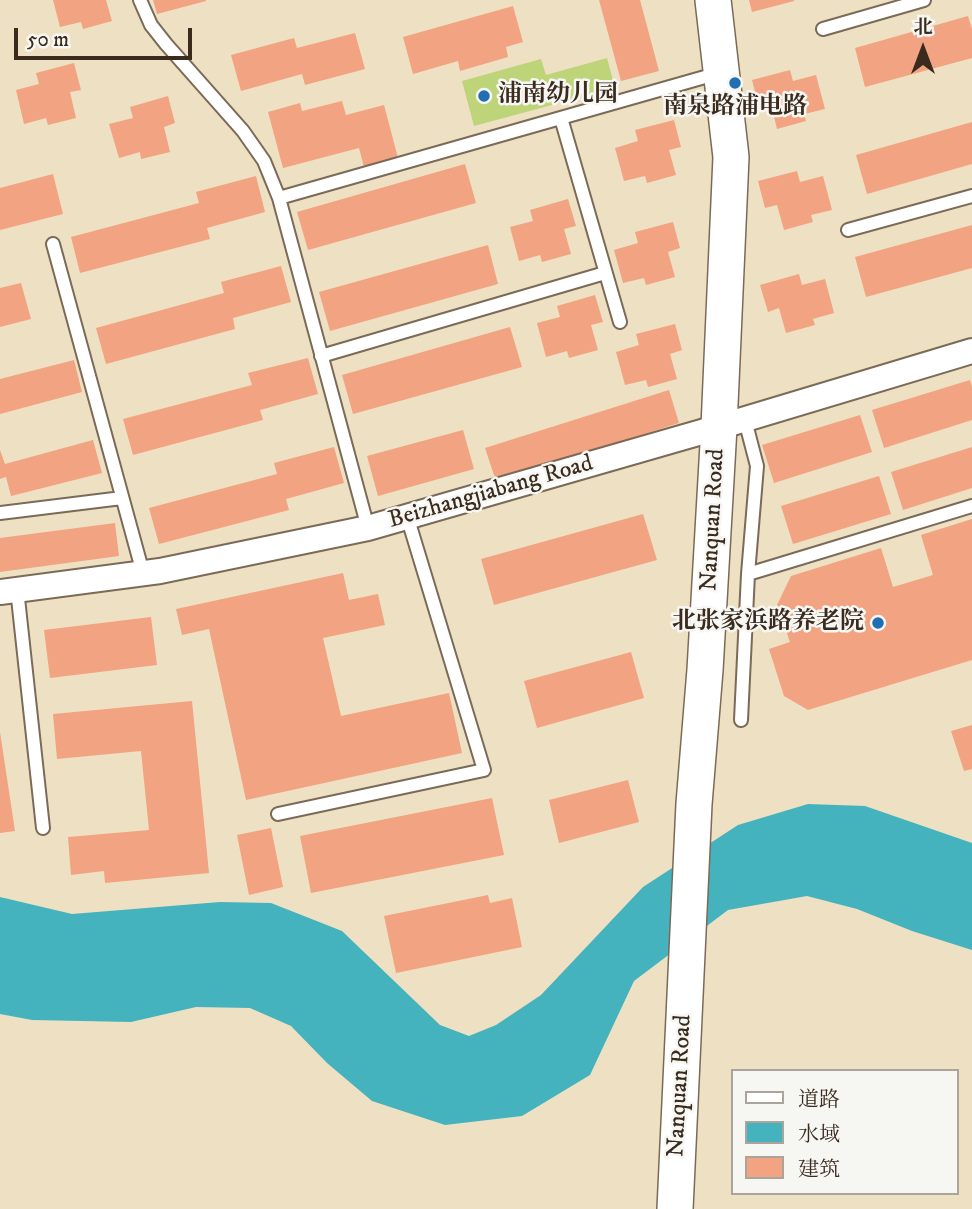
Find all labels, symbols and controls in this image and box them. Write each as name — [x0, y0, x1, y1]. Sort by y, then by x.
scale bar — [18, 14, 196, 58]
north arrow — [888, 14, 958, 84]
text: 北 — [913, 16, 933, 39]
text: 50 m — [27, 27, 69, 53]
marker: 南泉路浦电路 — [727, 75, 743, 91]
place label: 浦南幼儿园 — [498, 82, 618, 110]
marker: 浦南幼儿园 — [476, 88, 492, 104]
place label: 南泉路浦电路 — [663, 94, 807, 122]
street label: Nanquan Road — [696, 448, 732, 592]
street label: Beizhangjiabang Road — [385, 450, 597, 536]
place label: 北张家浜路养老院 — [672, 609, 864, 637]
marker: 北张家浜路养老院 — [870, 615, 886, 631]
street label: Nanquan Road — [663, 1014, 699, 1158]
legend — [730, 1069, 958, 1195]
text: 道路 — [798, 1087, 840, 1113]
text: 水域 — [798, 1122, 840, 1148]
text: 建筑 — [798, 1157, 840, 1183]

